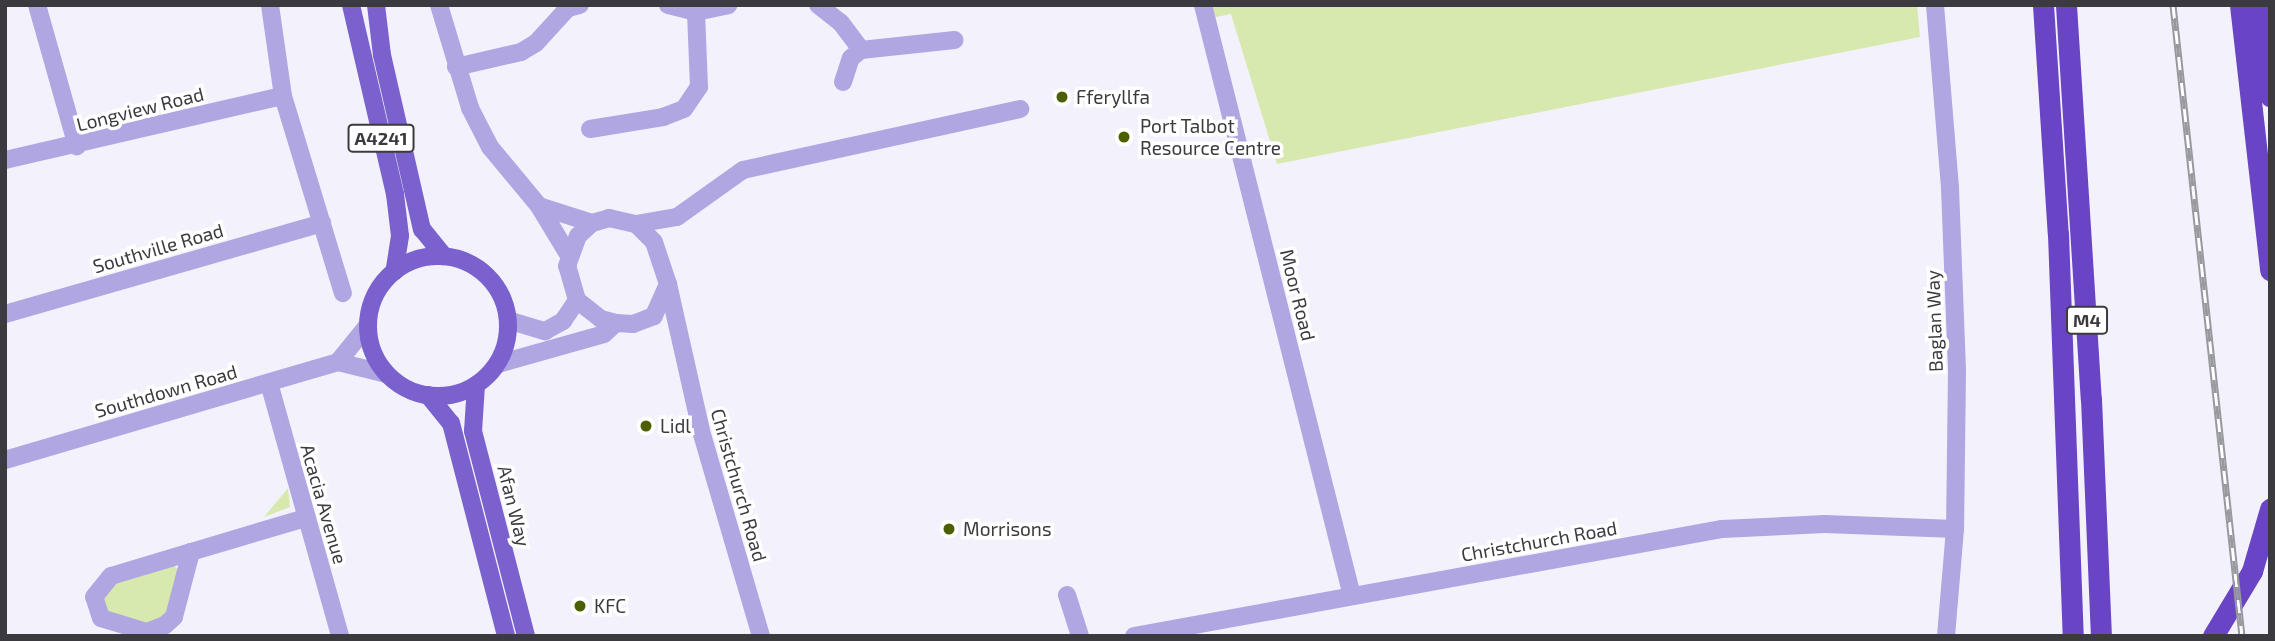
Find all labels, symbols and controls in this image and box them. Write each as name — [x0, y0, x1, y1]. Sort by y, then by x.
street label: Longview Road — [74, 82, 206, 136]
place label: Fferyllfa — [1076, 86, 1150, 108]
marker: Fferyllfa — [1054, 89, 1070, 105]
place label: Port Talbot Resource Centre — [1140, 115, 1281, 159]
road number: A4241 — [346, 124, 416, 153]
marker: Port Talbot Resource Centre — [1114, 127, 1134, 147]
street label: Southville Road — [90, 218, 226, 278]
street label: Moor Road — [1276, 247, 1320, 343]
street label: Baglan Way — [1921, 269, 1947, 373]
road number: M4 — [2066, 306, 2108, 334]
street label: Southdown Road — [92, 360, 240, 422]
street label: Christchurch Road — [706, 406, 772, 564]
place label: Lidl — [660, 415, 691, 437]
marker: Lidl — [638, 418, 654, 434]
street label: Acacia Avenue — [296, 441, 352, 567]
street label: Afan Way — [493, 463, 535, 549]
street label: Christchurch Road — [1459, 516, 1619, 566]
place label: Morrisons — [963, 518, 1052, 540]
marker: Morrisons — [941, 521, 957, 537]
place label: KFC — [594, 595, 626, 617]
marker: KFC — [572, 598, 588, 614]

